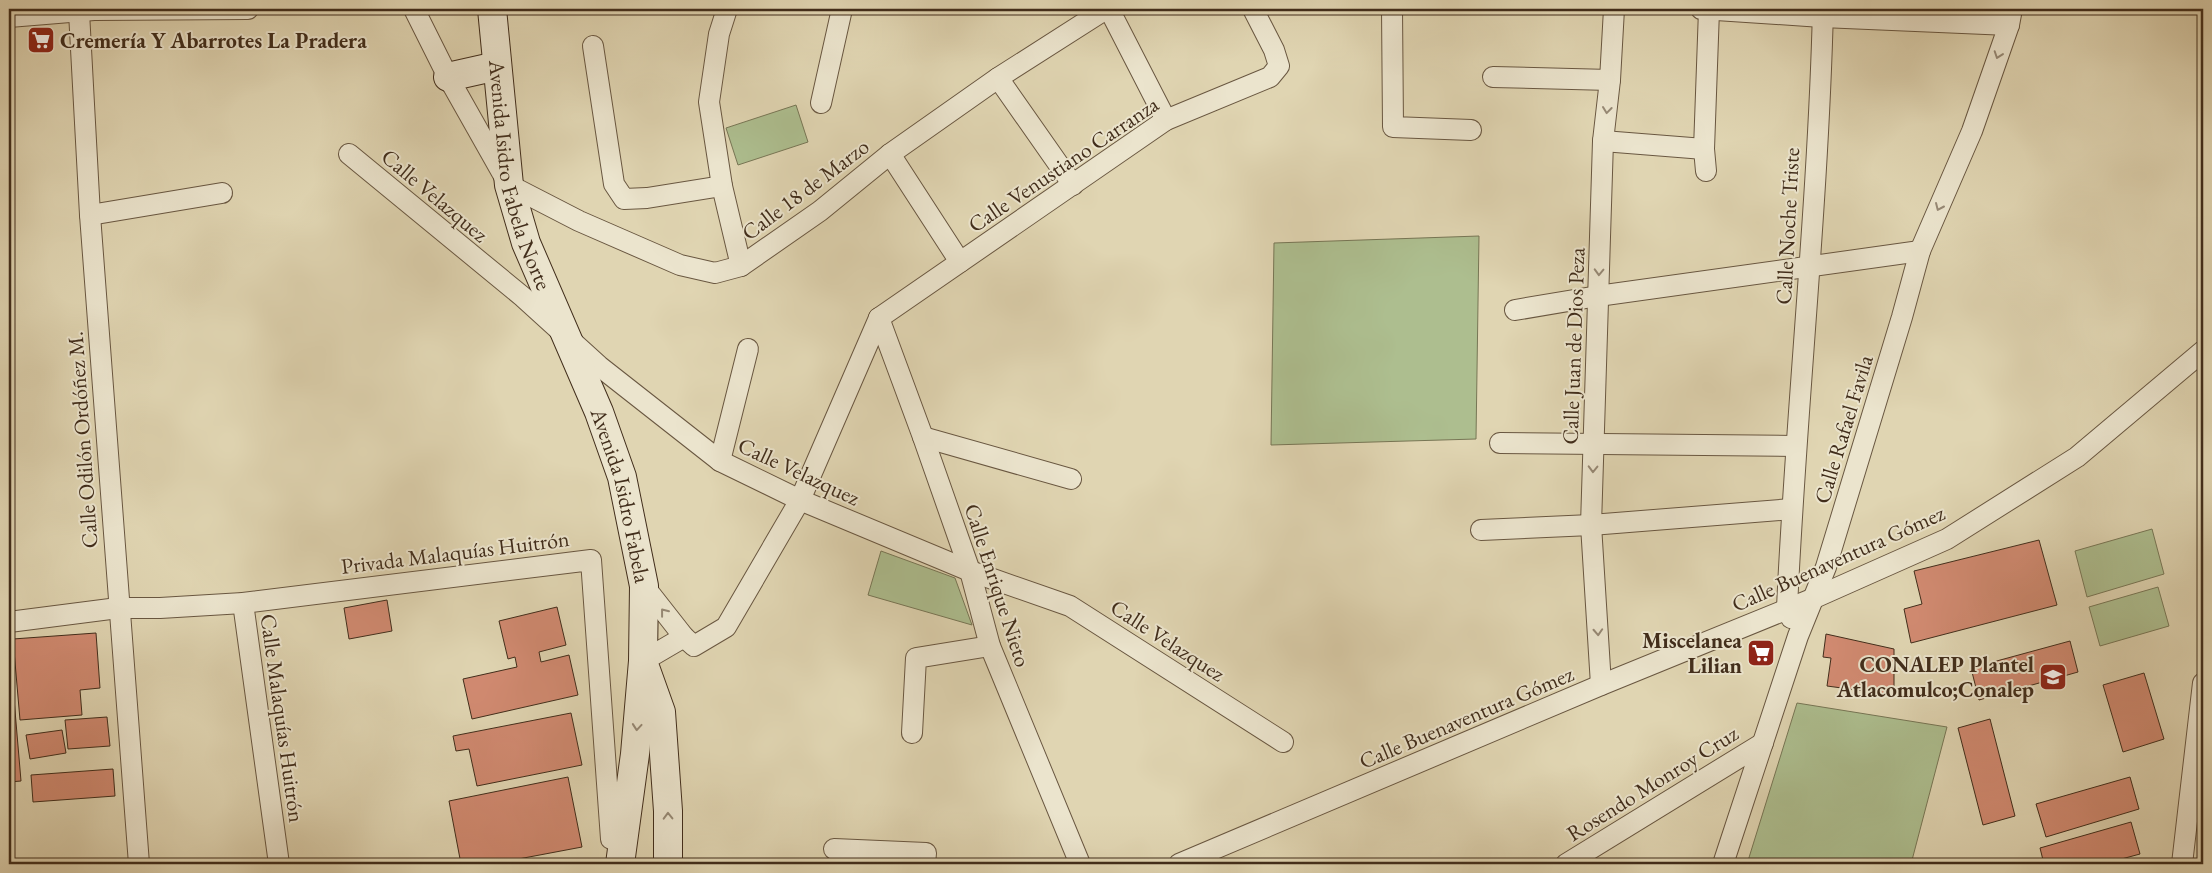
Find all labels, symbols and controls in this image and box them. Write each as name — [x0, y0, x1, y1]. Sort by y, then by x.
supermarket icon: Cremería Y Abarrotes La Pradera — [26, 25, 56, 55]
place label: Cremería Y Abarrotes La Pradera — [60, 26, 367, 55]
one-way arrow — [1994, 51, 2004, 59]
street label: Avenida Isidro Fabela Norte — [482, 58, 559, 295]
street label: Calle Venustiano Carranza — [962, 90, 1164, 239]
one-way arrow — [1602, 106, 1613, 114]
street label: Calle 18 de Marzo — [736, 132, 875, 247]
street label: Calle Velazquez — [375, 142, 495, 249]
street label: Calle Noche Triste — [1769, 146, 1806, 305]
one-way arrow — [1935, 202, 1946, 211]
street label: Calle Juan de Dios Peza — [1556, 247, 1591, 445]
one-way arrow — [1594, 268, 1604, 276]
street label: Calle Odilón Ordóñez M. — [60, 331, 105, 549]
street label: Calle Rafael Favila — [1807, 351, 1880, 507]
street label: Avenida Isidro Fabela — [583, 403, 657, 586]
street label: Calle Velazquez — [733, 431, 865, 513]
one-way arrow — [1588, 466, 1598, 474]
street label: Calle Buenaventura Gómez — [1727, 498, 1950, 619]
street label: Calle Enrique Nieto — [957, 500, 1038, 671]
street label: Privada Malaquías Huitrón — [339, 524, 571, 581]
street label: Calle Velazquez — [1105, 593, 1231, 689]
one-way arrow — [661, 608, 670, 617]
street label: Calle Malaquías Huitrón — [253, 612, 312, 825]
place label: Miscelanea Lilian — [1642, 626, 1743, 680]
one-way arrow — [1592, 628, 1603, 636]
supermarket icon: Miscelanea Lilian — [1746, 638, 1776, 668]
place label: CONALEP Plantel Atlacomulco;Conalep — [1836, 650, 2034, 704]
street label: Calle Buenaventura Gómez — [1355, 659, 1578, 776]
school or university icon: CONALEP Plantel Atlacomulco;Conalep — [2038, 662, 2068, 692]
street label: Rosendo Monroy Cruz — [1561, 719, 1744, 848]
one-way arrow — [632, 723, 643, 731]
one-way arrow — [663, 811, 673, 819]

